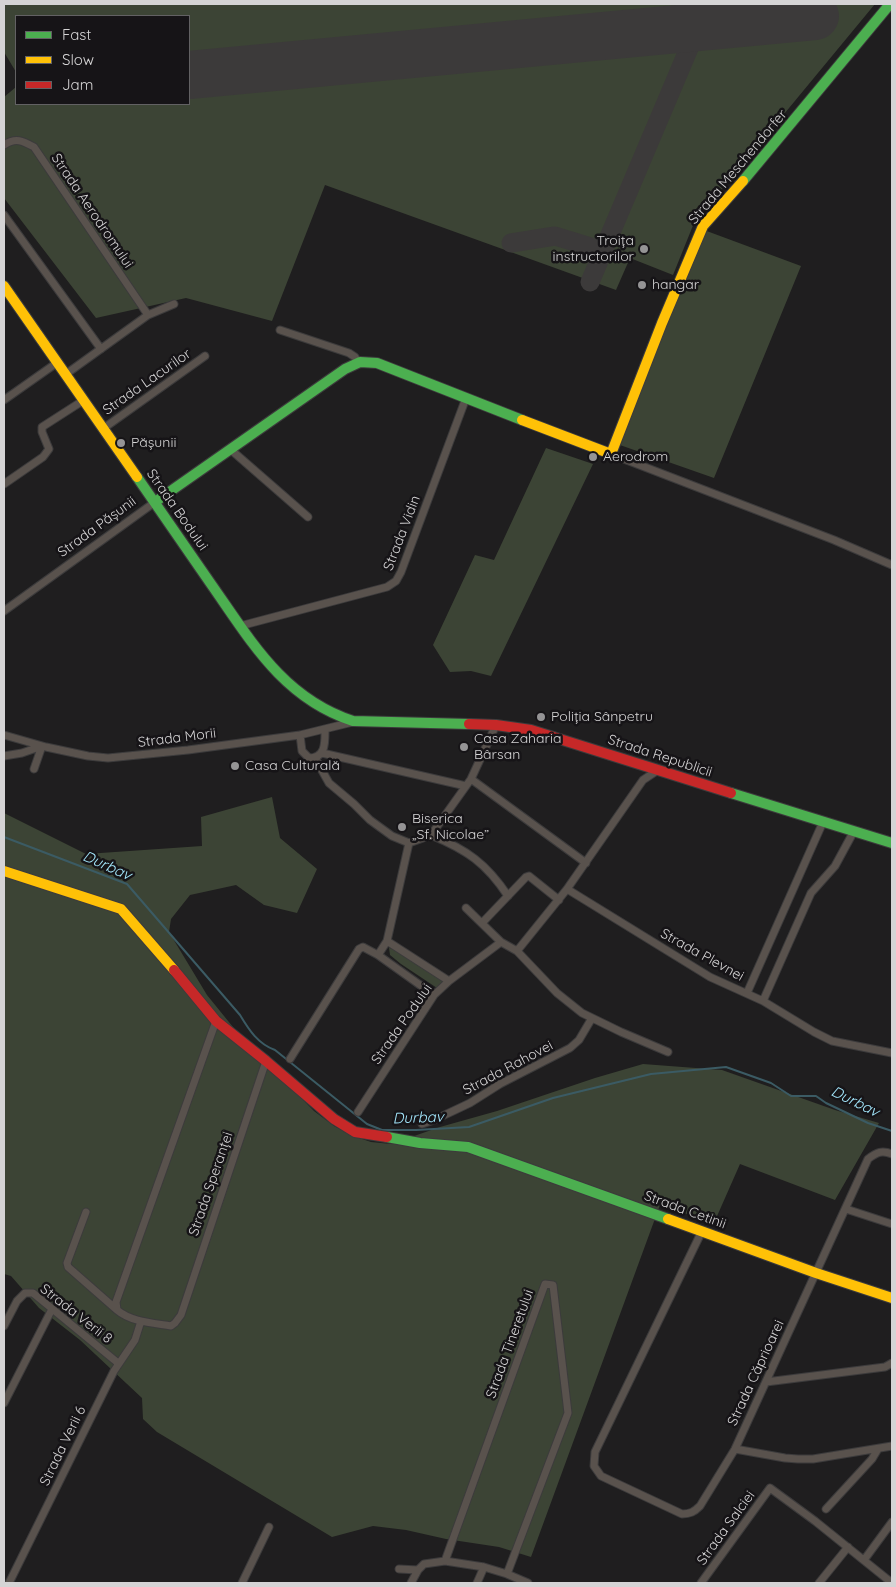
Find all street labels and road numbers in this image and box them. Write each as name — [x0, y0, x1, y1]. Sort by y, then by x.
street label: Strada Meschendorfer — [685, 106, 791, 228]
street label: Strada Aerodromului — [47, 151, 137, 271]
street label: Strada Lacurilor — [100, 345, 194, 419]
street label: Strada Bodului — [143, 466, 211, 554]
street label: Strada Pășunii — [55, 493, 139, 561]
street label: Strada Vidin — [380, 493, 424, 573]
street label: Strada Morii — [137, 725, 217, 751]
street label: Strada Republicii — [606, 731, 714, 781]
street label: Strada Plevnei — [657, 925, 747, 985]
street label: Strada Podului — [368, 980, 436, 1068]
street label: Strada Rahovei — [460, 1037, 556, 1099]
street label: Strada Speranței — [185, 1130, 237, 1238]
street label: Strada Cetinii — [642, 1187, 728, 1233]
street label: Strada Verii 8 — [37, 1281, 115, 1347]
street label: Strada Tineretului — [483, 1287, 537, 1401]
street label: Strada Căprioarei — [724, 1318, 788, 1428]
street label: Strada Verii 6 — [36, 1403, 90, 1489]
street label: Strada Salciei — [693, 1488, 759, 1568]

